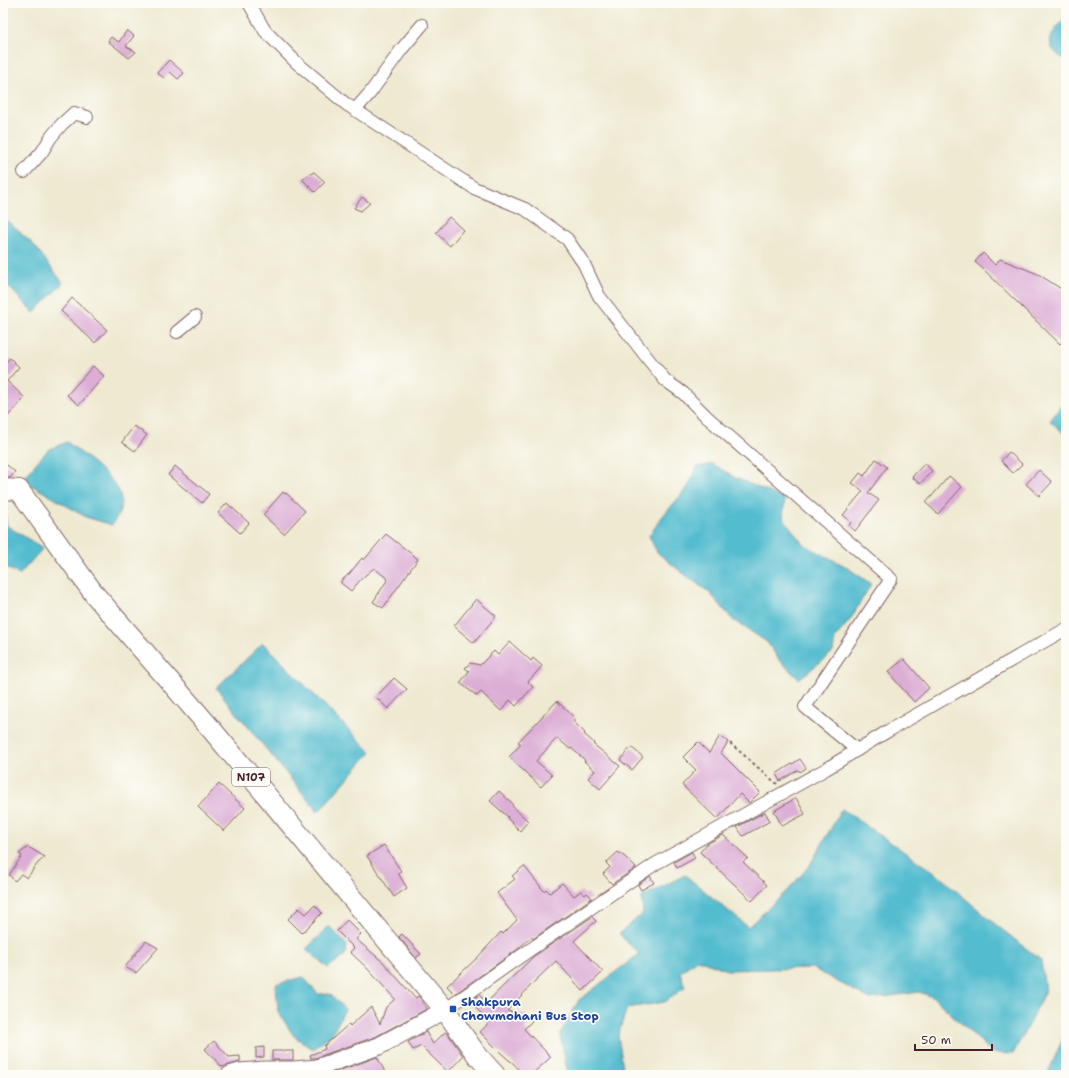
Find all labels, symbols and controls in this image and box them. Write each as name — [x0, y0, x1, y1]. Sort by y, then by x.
road number: N107 — [232, 768, 270, 786]
place label: Shakpura Chowmohani Bus Stop — [461, 994, 599, 1024]
marker: Shakpura Chowmohani Bus Stop — [448, 1004, 458, 1014]
scale bar — [915, 1026, 992, 1052]
text: 50 m — [921, 1032, 951, 1048]

